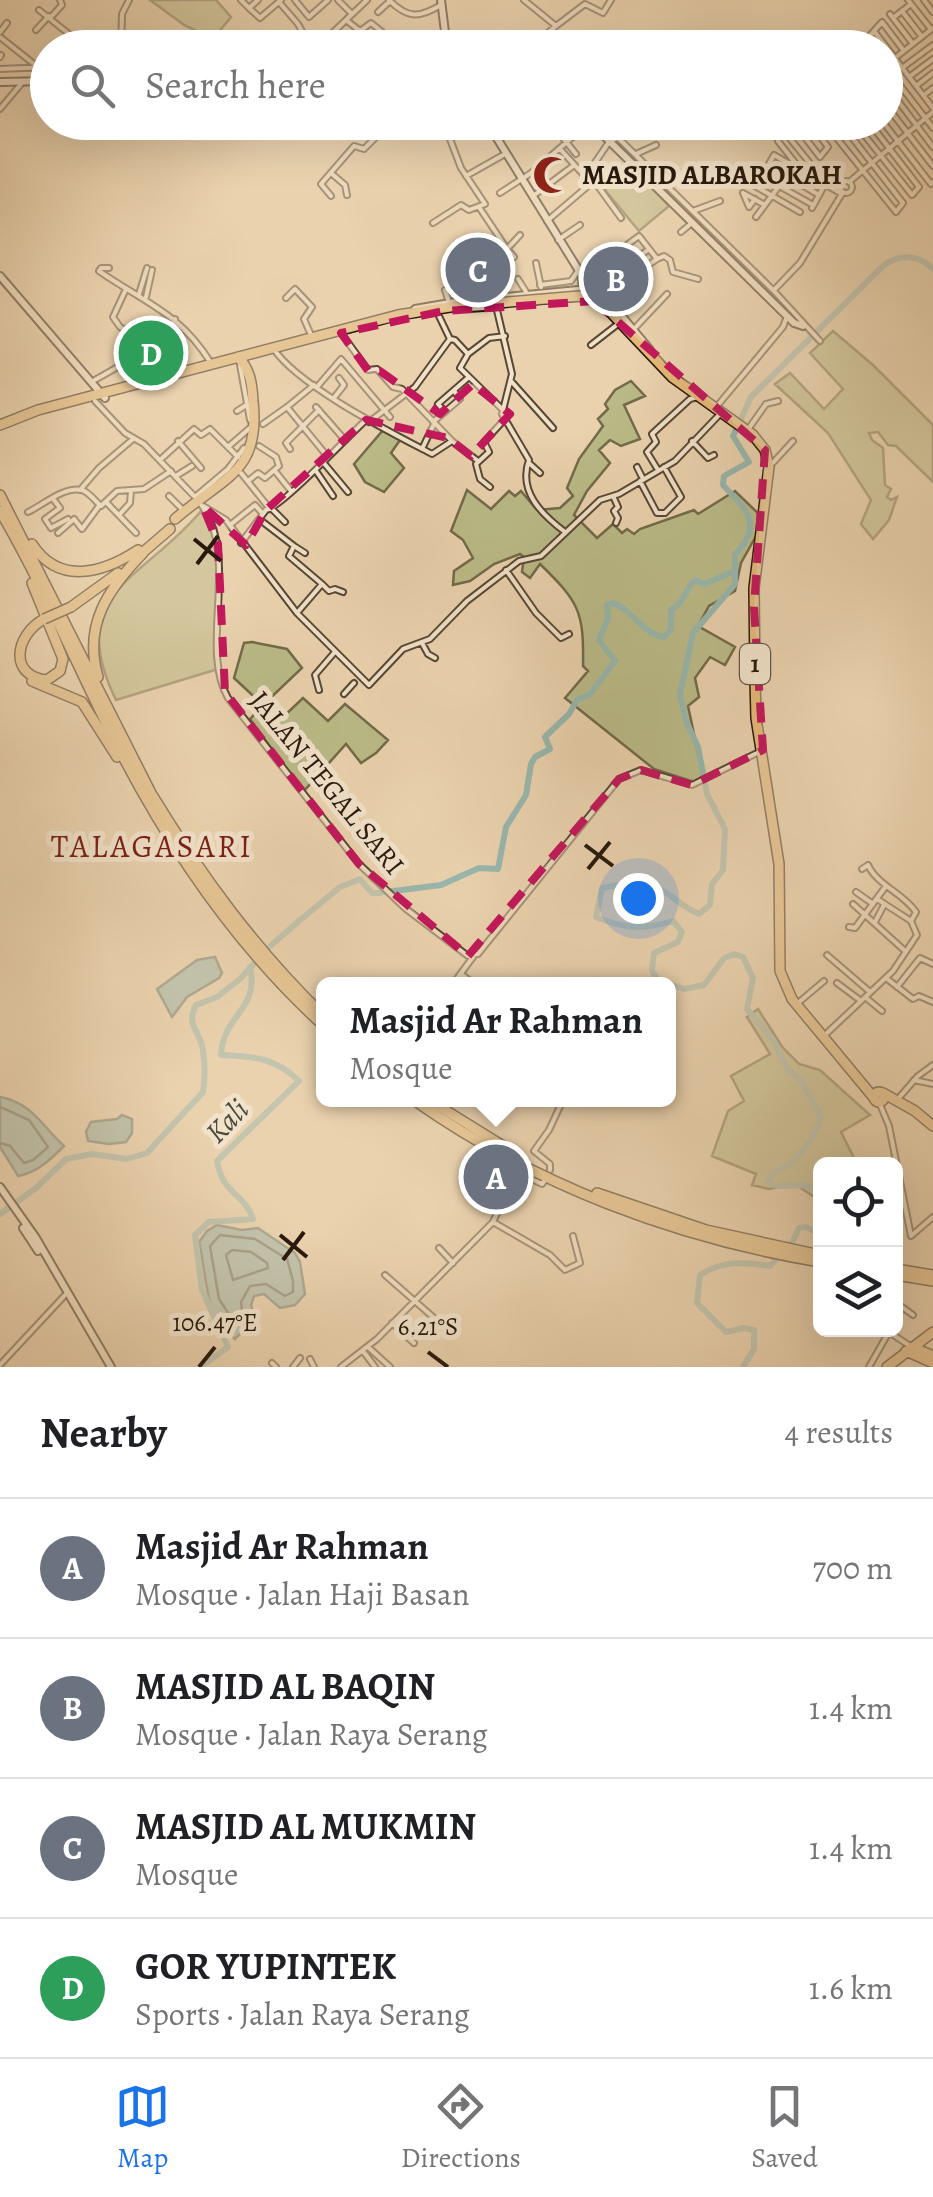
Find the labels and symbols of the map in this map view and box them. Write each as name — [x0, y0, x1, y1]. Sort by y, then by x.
mosque icon: MASJID ALBAROKAH — [531, 154, 573, 196]
place label: MASJID ALBAROKAH — [582, 156, 842, 194]
pin: C — [446, 232, 510, 308]
pin: B — [584, 242, 648, 316]
pin: D — [118, 316, 184, 390]
road number: 1 — [740, 644, 770, 684]
street label: JALAN TEGAL SARI — [241, 683, 413, 883]
district label: TALAGASARI — [51, 824, 253, 868]
your location — [613, 873, 664, 924]
water label: Kali — [197, 1090, 258, 1152]
pin: A — [464, 1140, 528, 1214]
text: 106.47°E — [172, 1306, 258, 1340]
text: 6.21°S — [398, 1310, 458, 1344]

